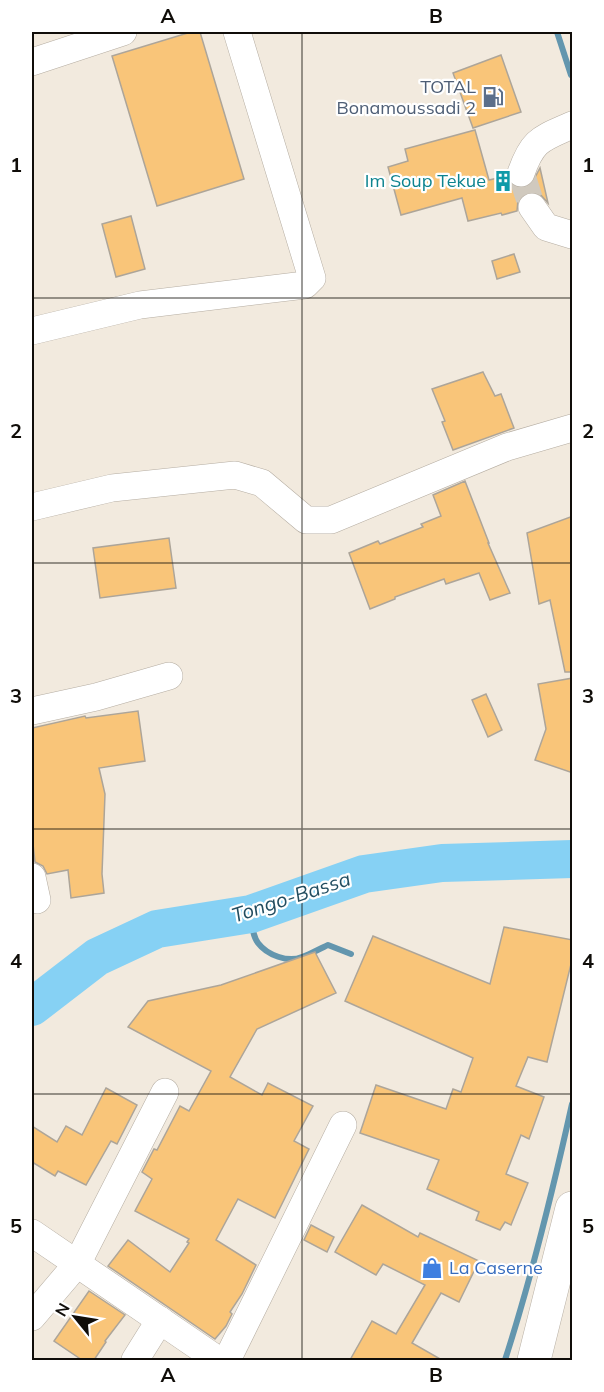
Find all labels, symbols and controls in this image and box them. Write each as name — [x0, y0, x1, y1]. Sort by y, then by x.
text: A — [161, 3, 176, 28]
text: B — [429, 3, 443, 28]
place label: TOTAL Bonamoussadi 2 — [336, 75, 476, 119]
fuel station icon: TOTAL Bonamoussadi 2 — [481, 85, 505, 109]
text: 1 — [10, 152, 22, 177]
text: 1 — [582, 152, 594, 177]
place label: Im Soup Tekue — [365, 169, 486, 192]
building icon: Im Soup Tekue — [491, 169, 515, 193]
text: 2 — [10, 418, 22, 443]
text: 2 — [582, 418, 594, 443]
text: 3 — [10, 683, 22, 708]
text: 3 — [582, 683, 594, 708]
water label: Tongo-Bassa — [228, 866, 353, 927]
text: 4 — [10, 948, 22, 973]
text: 4 — [582, 948, 594, 973]
text: 5 — [10, 1213, 22, 1238]
text: 5 — [582, 1213, 594, 1238]
shop icon: La Caserne — [420, 1256, 444, 1280]
place label: La Caserne — [449, 1256, 543, 1279]
north arrow — [45, 1287, 105, 1347]
text: N — [50, 1299, 74, 1320]
text: A — [161, 1362, 176, 1387]
text: B — [429, 1362, 443, 1387]

